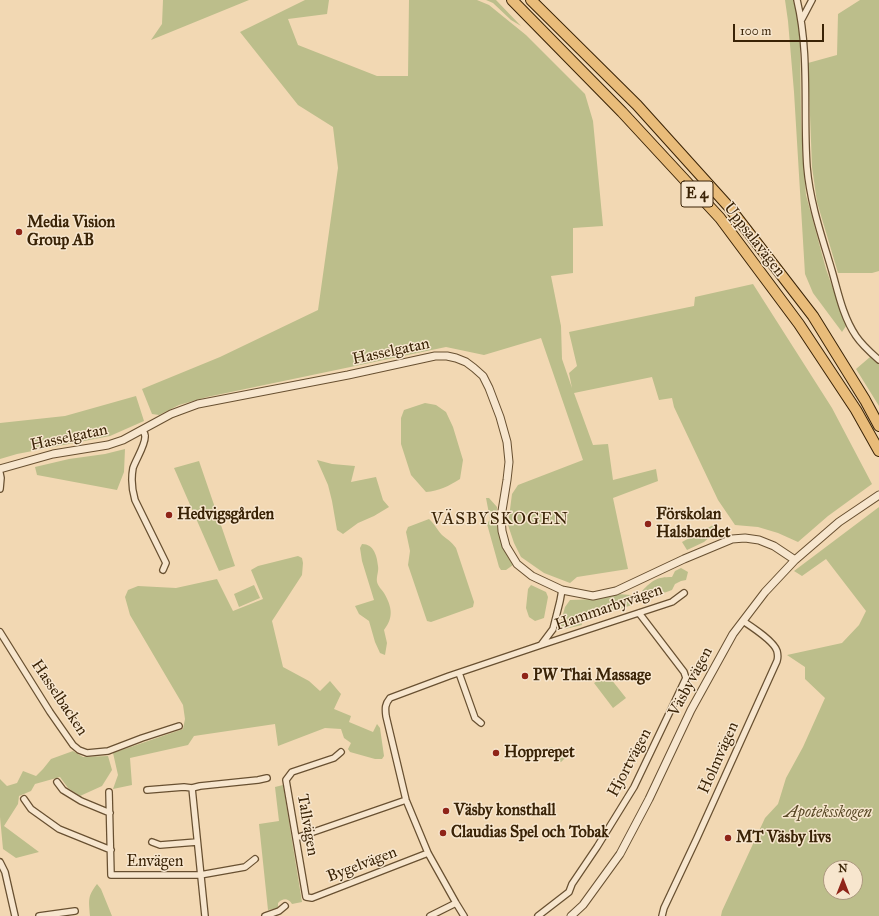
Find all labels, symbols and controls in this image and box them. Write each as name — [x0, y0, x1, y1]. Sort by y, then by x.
scale bar — [735, 16, 826, 42]
text: 100 m — [740, 24, 771, 38]
road number: E 4 — [681, 181, 713, 207]
street label: Uppsalavägen — [719, 199, 789, 281]
place label: Media Vision Group AB — [27, 213, 115, 251]
marker: Media Vision Group AB — [14, 227, 24, 237]
street label: Hasselgatan — [351, 334, 431, 370]
street label: Hasselgatan — [29, 420, 109, 456]
place label: Hedvigsgården — [177, 505, 274, 525]
place label: Förskolan Halsbandet — [656, 505, 730, 543]
marker: Hedvigsgården — [164, 510, 174, 520]
district label: VÄSBYSKOGEN — [431, 510, 569, 530]
marker: Förskolan Halsbandet — [643, 519, 653, 529]
street label: Hammarbyvägen — [553, 581, 665, 635]
street label: Väsbyvägen — [665, 644, 717, 720]
street label: Hasselbacken — [27, 657, 91, 739]
place label: PW Thai Massage — [533, 666, 651, 686]
marker: PW Thai Massage — [520, 671, 530, 681]
street label: Holmvägen — [695, 719, 743, 797]
street label: Hjortvägen — [604, 726, 656, 800]
place label: Hopprepet — [504, 743, 575, 763]
marker: Hopprepet — [491, 748, 501, 758]
street label: Tallvägen — [292, 793, 322, 857]
place label: Väsby konsthall — [454, 801, 556, 821]
park label: Apoteksskogen — [784, 803, 872, 823]
marker: Väsby konsthall — [441, 806, 451, 816]
place label: Claudias Spel och Tobak — [451, 823, 609, 843]
marker: Claudias Spel och Tobak — [438, 828, 448, 838]
place label: MT Väsby livs — [736, 828, 831, 848]
marker: MT Väsby livs — [723, 833, 733, 843]
street label: Bygelvägen — [324, 843, 400, 887]
street label: Envägen — [126, 852, 184, 872]
north arrow — [823, 860, 863, 900]
text: N — [838, 862, 848, 875]

